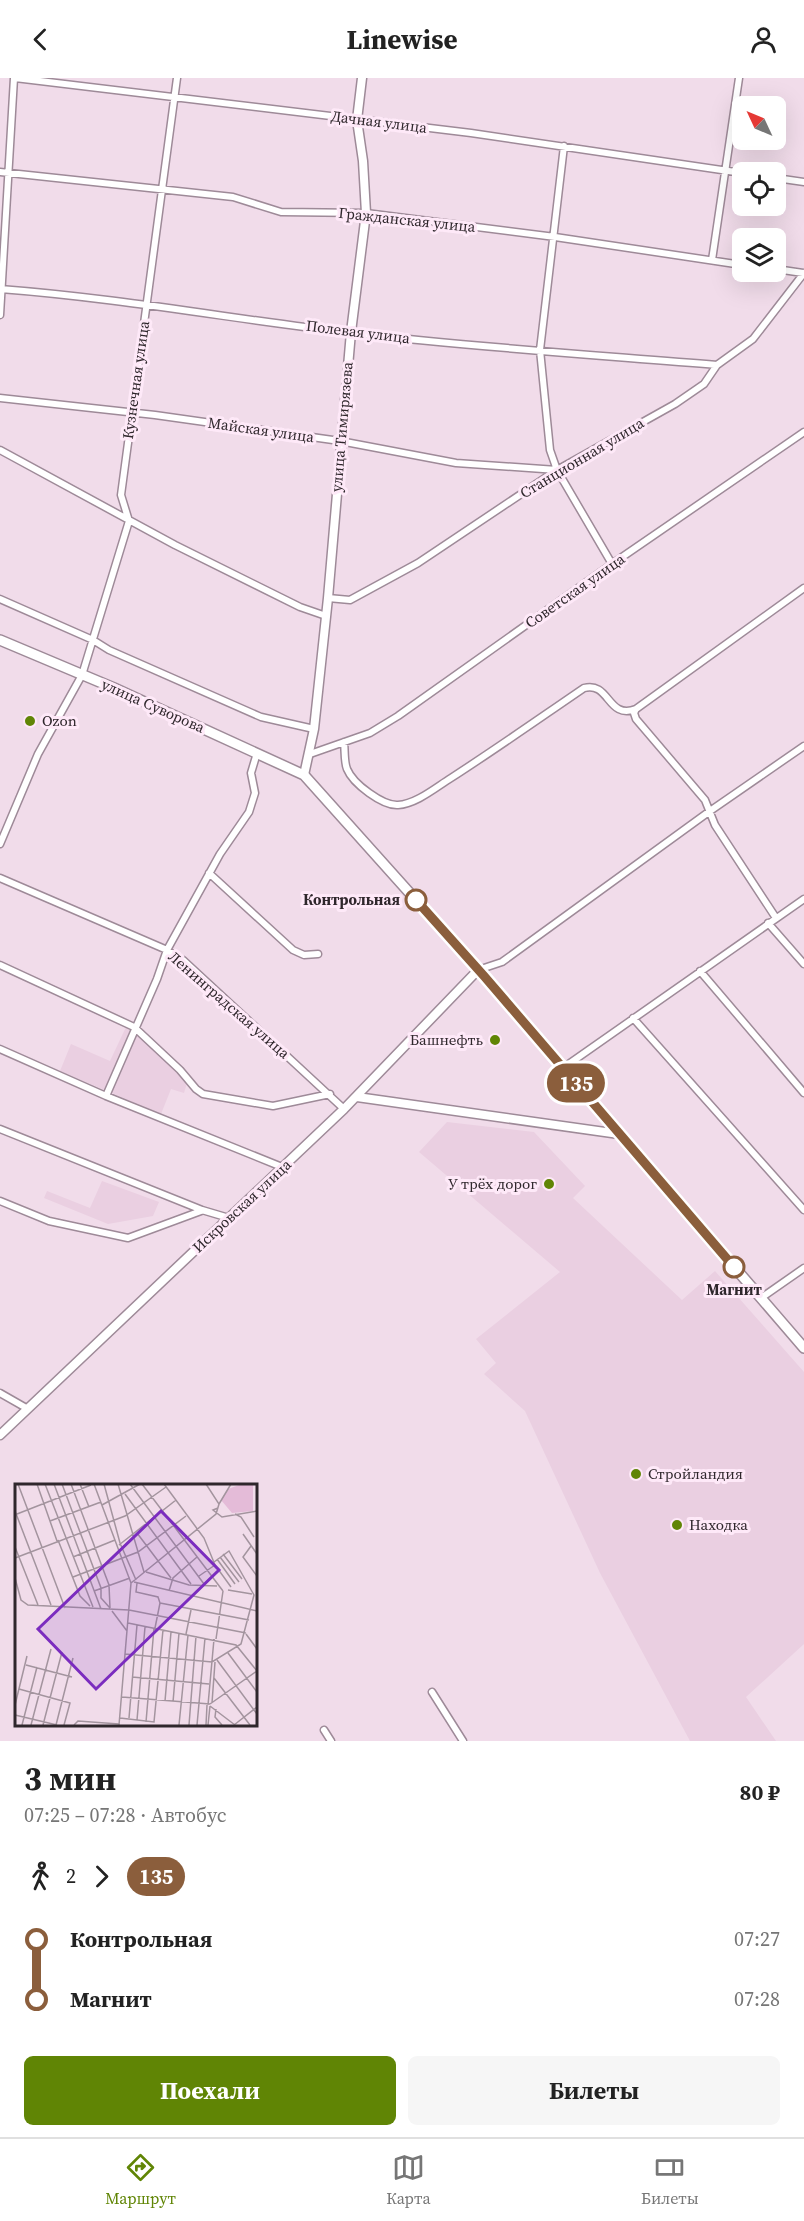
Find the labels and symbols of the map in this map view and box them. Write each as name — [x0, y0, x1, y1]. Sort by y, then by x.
north arrow — [732, 96, 786, 150]
street label: Дачная улица — [330, 105, 429, 138]
street label: Гражданская улица — [337, 202, 477, 237]
street label: Полевая улица — [305, 315, 412, 348]
street label: Кузнечная улица — [117, 319, 154, 440]
street label: улица Тимирязева — [325, 361, 358, 493]
street label: Майская улица — [207, 412, 316, 447]
street label: Станционная улица — [516, 412, 648, 503]
street label: Советская улица — [520, 548, 629, 633]
street label: улица Суворова — [98, 673, 209, 738]
place label: Ozon — [42, 710, 77, 731]
marker: Ozon — [23, 714, 37, 728]
place label: Контрольная — [303, 889, 400, 910]
marker: Контрольная — [405, 889, 427, 911]
street label: Ленинградская улица — [164, 946, 295, 1064]
place label: Башнефть — [410, 1029, 483, 1050]
marker: Башнефть — [488, 1033, 502, 1047]
line badge: 135 — [542, 1064, 610, 1102]
street label: Искровская улица — [188, 1154, 296, 1257]
place label: У трёх дорог — [448, 1173, 537, 1194]
marker: У трёх дорог — [542, 1177, 556, 1191]
marker: Магнит — [723, 1256, 745, 1278]
place label: Магнит — [706, 1279, 762, 1300]
place label: Стройландия — [648, 1463, 743, 1484]
marker: Стройландия — [629, 1467, 643, 1481]
inset map — [15, 1484, 256, 1726]
place label: Находка — [689, 1514, 748, 1535]
marker: Находка — [670, 1518, 684, 1532]

